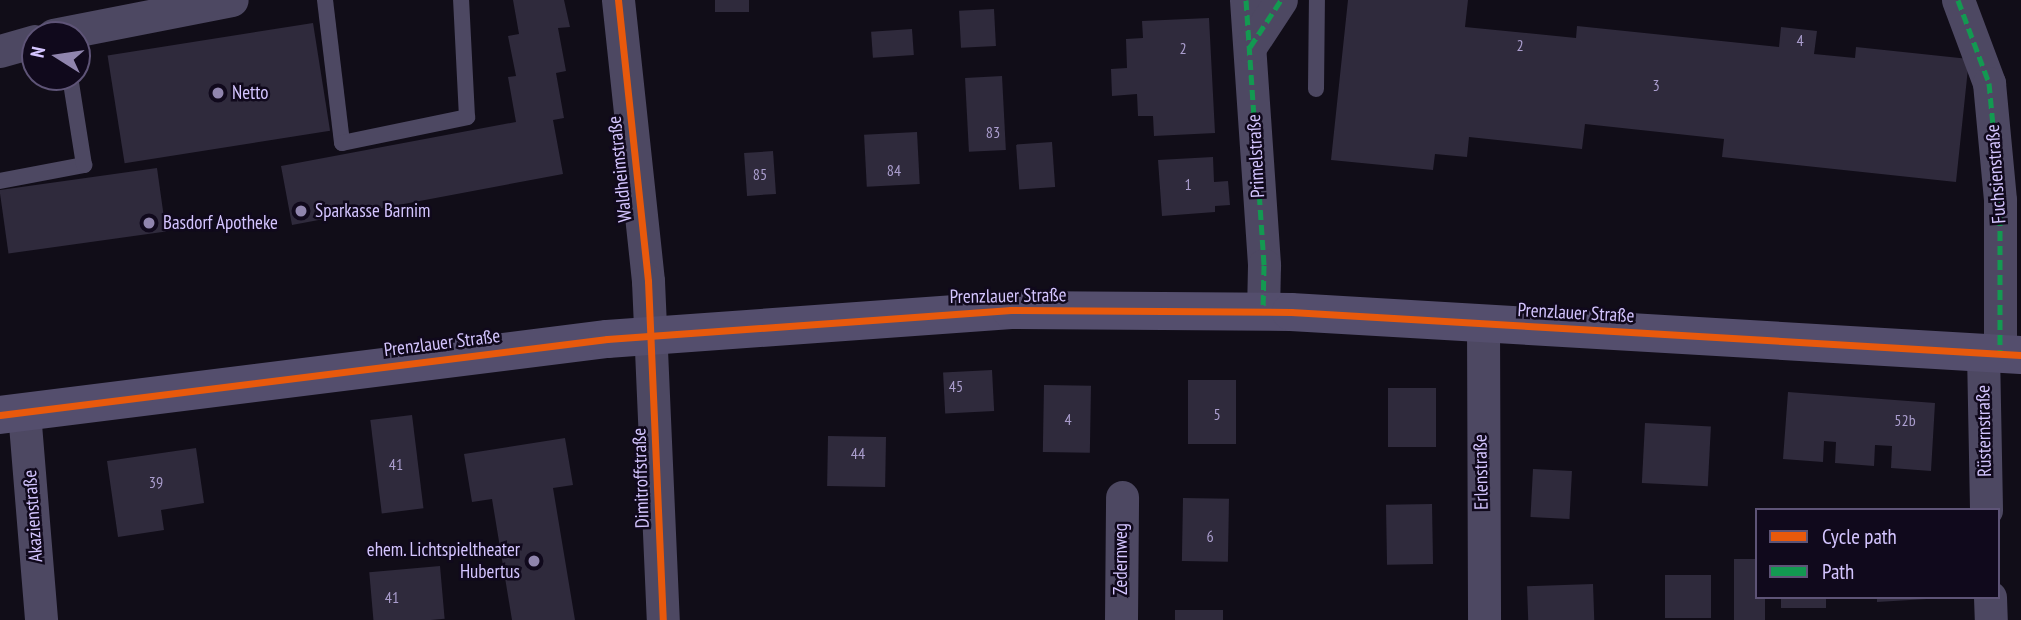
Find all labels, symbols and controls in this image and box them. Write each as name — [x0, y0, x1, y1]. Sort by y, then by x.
north arrow — [21, 21, 91, 91]
house number: 4 — [1796, 30, 1804, 50]
house number: 2 — [1516, 35, 1524, 55]
house number: 2 — [1179, 38, 1187, 58]
text: N — [25, 45, 50, 60]
house number: 3 — [1652, 75, 1660, 95]
place label: Netto — [232, 82, 269, 104]
marker: Netto — [210, 85, 226, 101]
street label: Primelstraße — [1242, 114, 1270, 198]
street label: Waldheimstraße — [603, 115, 637, 223]
house number: 83 — [986, 122, 1000, 142]
street label: Fuchsienstraße — [1981, 124, 2011, 224]
house number: 84 — [887, 160, 901, 180]
house number: 85 — [753, 164, 767, 184]
house number: 1 — [1184, 174, 1192, 194]
place label: Sparkasse Barnim — [315, 200, 430, 222]
marker: Sparkasse Barnim — [293, 203, 309, 219]
place label: Basdorf Apotheke — [163, 212, 278, 234]
marker: Basdorf Apotheke — [141, 215, 157, 231]
street label: Prenzlauer Straße — [949, 284, 1067, 308]
street label: Prenzlauer Straße — [1517, 299, 1635, 327]
street label: Prenzlauer Straße — [383, 325, 501, 361]
house number: 45 — [949, 376, 963, 396]
street label: Rüsternstraße — [1972, 385, 1996, 477]
house number: 5 — [1213, 404, 1221, 424]
house number: 4 — [1064, 409, 1072, 429]
house number: 52b — [1894, 410, 1916, 430]
street label: Dimitroffstraße — [628, 427, 654, 529]
street label: Erlenstraße — [1469, 434, 1493, 510]
house number: 44 — [851, 443, 865, 463]
house number: 41 — [389, 454, 403, 474]
street label: Akazienstraße — [18, 469, 48, 563]
house number: 39 — [149, 472, 163, 492]
legend — [1755, 508, 2000, 599]
street label: Zedernweg — [1110, 523, 1132, 595]
text: Cycle path — [1822, 523, 1897, 550]
house number: 6 — [1206, 526, 1214, 546]
place label: ehem. Lichtspieltheater Hubertus — [366, 539, 520, 583]
marker: ehem. Lichtspieltheater Hubertus — [526, 553, 542, 569]
text: Path — [1822, 558, 1854, 585]
house number: 41 — [385, 587, 399, 607]

